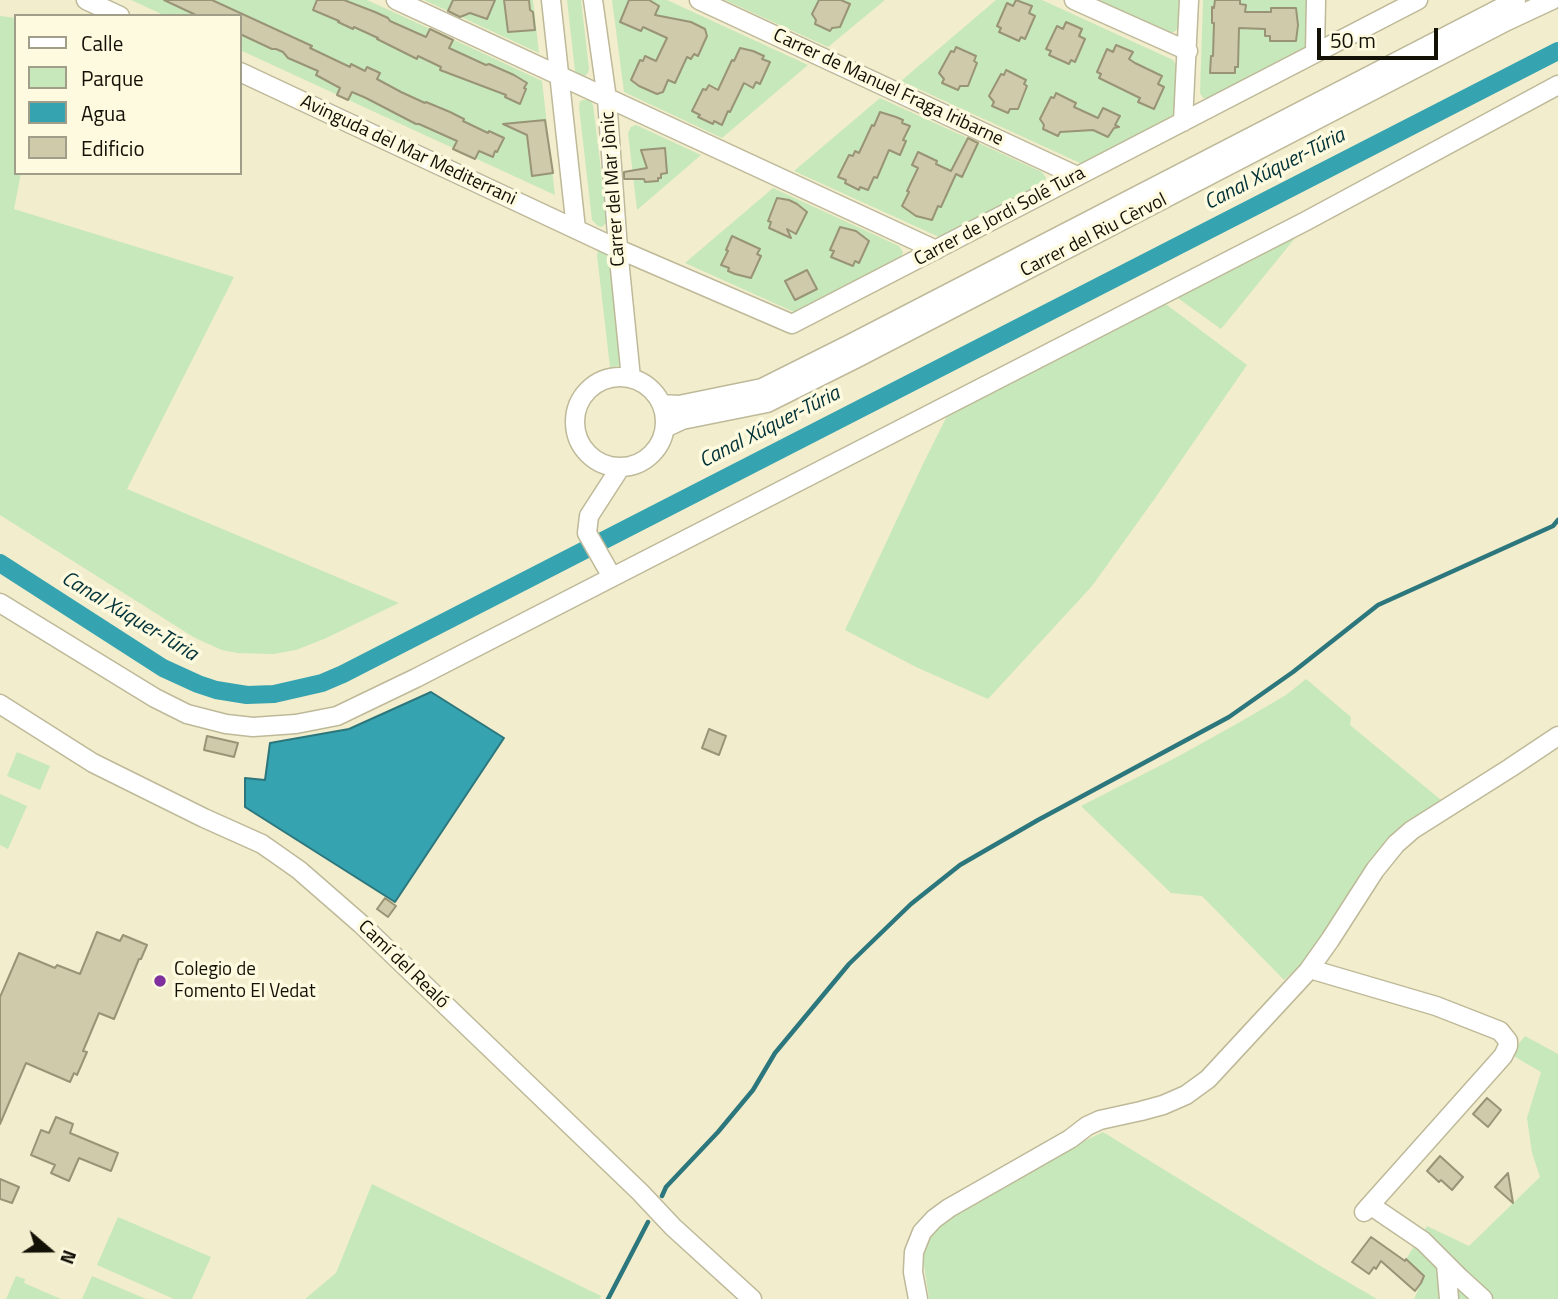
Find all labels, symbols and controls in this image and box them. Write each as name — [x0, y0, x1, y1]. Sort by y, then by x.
legend — [14, 14, 242, 175]
scale bar — [1320, 14, 1441, 58]
text: 50 m — [1330, 24, 1376, 56]
street label: Carrer de Manuel Fraga Iribarne — [769, 25, 1007, 151]
text: Calle — [81, 27, 123, 59]
text: Parque — [81, 62, 144, 94]
street label: Avinguda del Mar Mediterrani — [296, 91, 520, 211]
text: Agua — [81, 97, 126, 129]
street label: Carrer del Mar Jònic — [597, 111, 631, 267]
water label: Canal Xúquer-Túria — [1200, 124, 1350, 216]
text: Edificio — [81, 132, 145, 164]
street label: Carrer de Jordi Solé Tura — [911, 162, 1089, 272]
street label: Carrer del Riu Cèrvol — [1017, 189, 1171, 283]
water label: Canal Xúquer-Túria — [695, 382, 845, 474]
water label: Canal Xúquer-Túria — [56, 566, 202, 668]
street label: Camí del Realó — [353, 916, 453, 1014]
place label: Colegio de Fomento El Vedat — [174, 959, 316, 1003]
marker: Colegio de Fomento El Vedat — [152, 973, 168, 989]
north arrow — [14, 1215, 84, 1285]
text: N — [53, 1246, 85, 1268]

